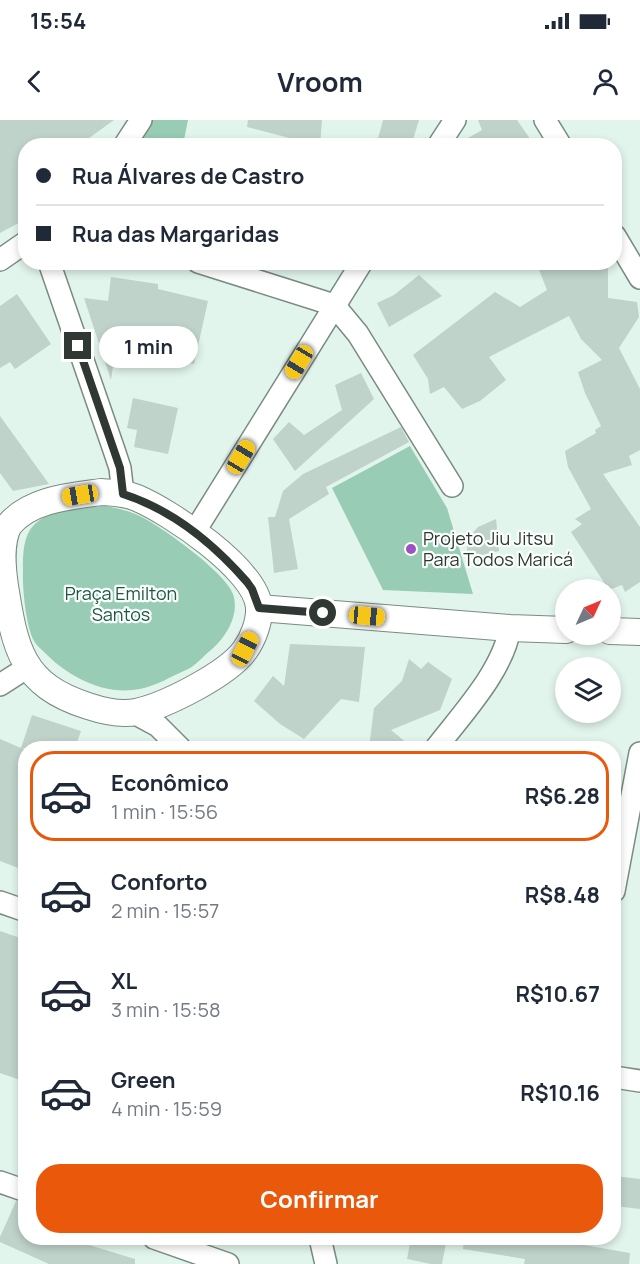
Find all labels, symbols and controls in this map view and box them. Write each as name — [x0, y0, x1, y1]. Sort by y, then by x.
text: 15:54 — [30, 6, 86, 36]
text: Vroom — [277, 63, 363, 100]
icon: back — [18, 65, 51, 98]
icon: person — [589, 65, 622, 98]
text: Rua Álvares de Castro — [72, 161, 304, 191]
text: Rua das Margaridas — [72, 219, 279, 249]
callout: 1 min — [99, 325, 198, 367]
route end — [64, 332, 91, 359]
text: 1 min — [124, 333, 173, 360]
car — [282, 342, 316, 382]
car — [224, 437, 258, 477]
car — [61, 483, 99, 507]
place label: Projeto Jiu Jitsu Para Todos Maricá — [423, 526, 573, 571]
marker: Projeto Jiu Jitsu Para Todos Maricá — [404, 542, 418, 556]
north arrow — [555, 579, 621, 645]
map controls — [555, 579, 621, 723]
park label: Praça Emilton Santos — [65, 581, 177, 626]
route start — [309, 599, 336, 626]
car — [348, 605, 386, 627]
car — [229, 629, 261, 669]
button: layers — [555, 657, 621, 723]
text: Econômico — [111, 768, 229, 798]
icon: car — [39, 769, 93, 823]
text: R$6.28 — [525, 781, 600, 811]
text: 1 min · 15:56 — [111, 798, 218, 825]
text: Conforto — [111, 867, 207, 897]
icon: car — [39, 868, 93, 922]
text: R$8.48 — [525, 880, 600, 910]
text: 2 min · 15:57 — [111, 897, 219, 924]
text: XL — [111, 966, 137, 996]
icon: car — [39, 967, 93, 1021]
text: R$10.67 — [515, 979, 600, 1009]
text: 3 min · 15:58 — [111, 996, 221, 1023]
text: Green — [111, 1065, 176, 1095]
icon: car — [39, 1066, 93, 1120]
text: R$10.16 — [520, 1078, 600, 1108]
text: 4 min · 15:59 — [111, 1095, 222, 1122]
button: Confirmar — [36, 1164, 603, 1233]

